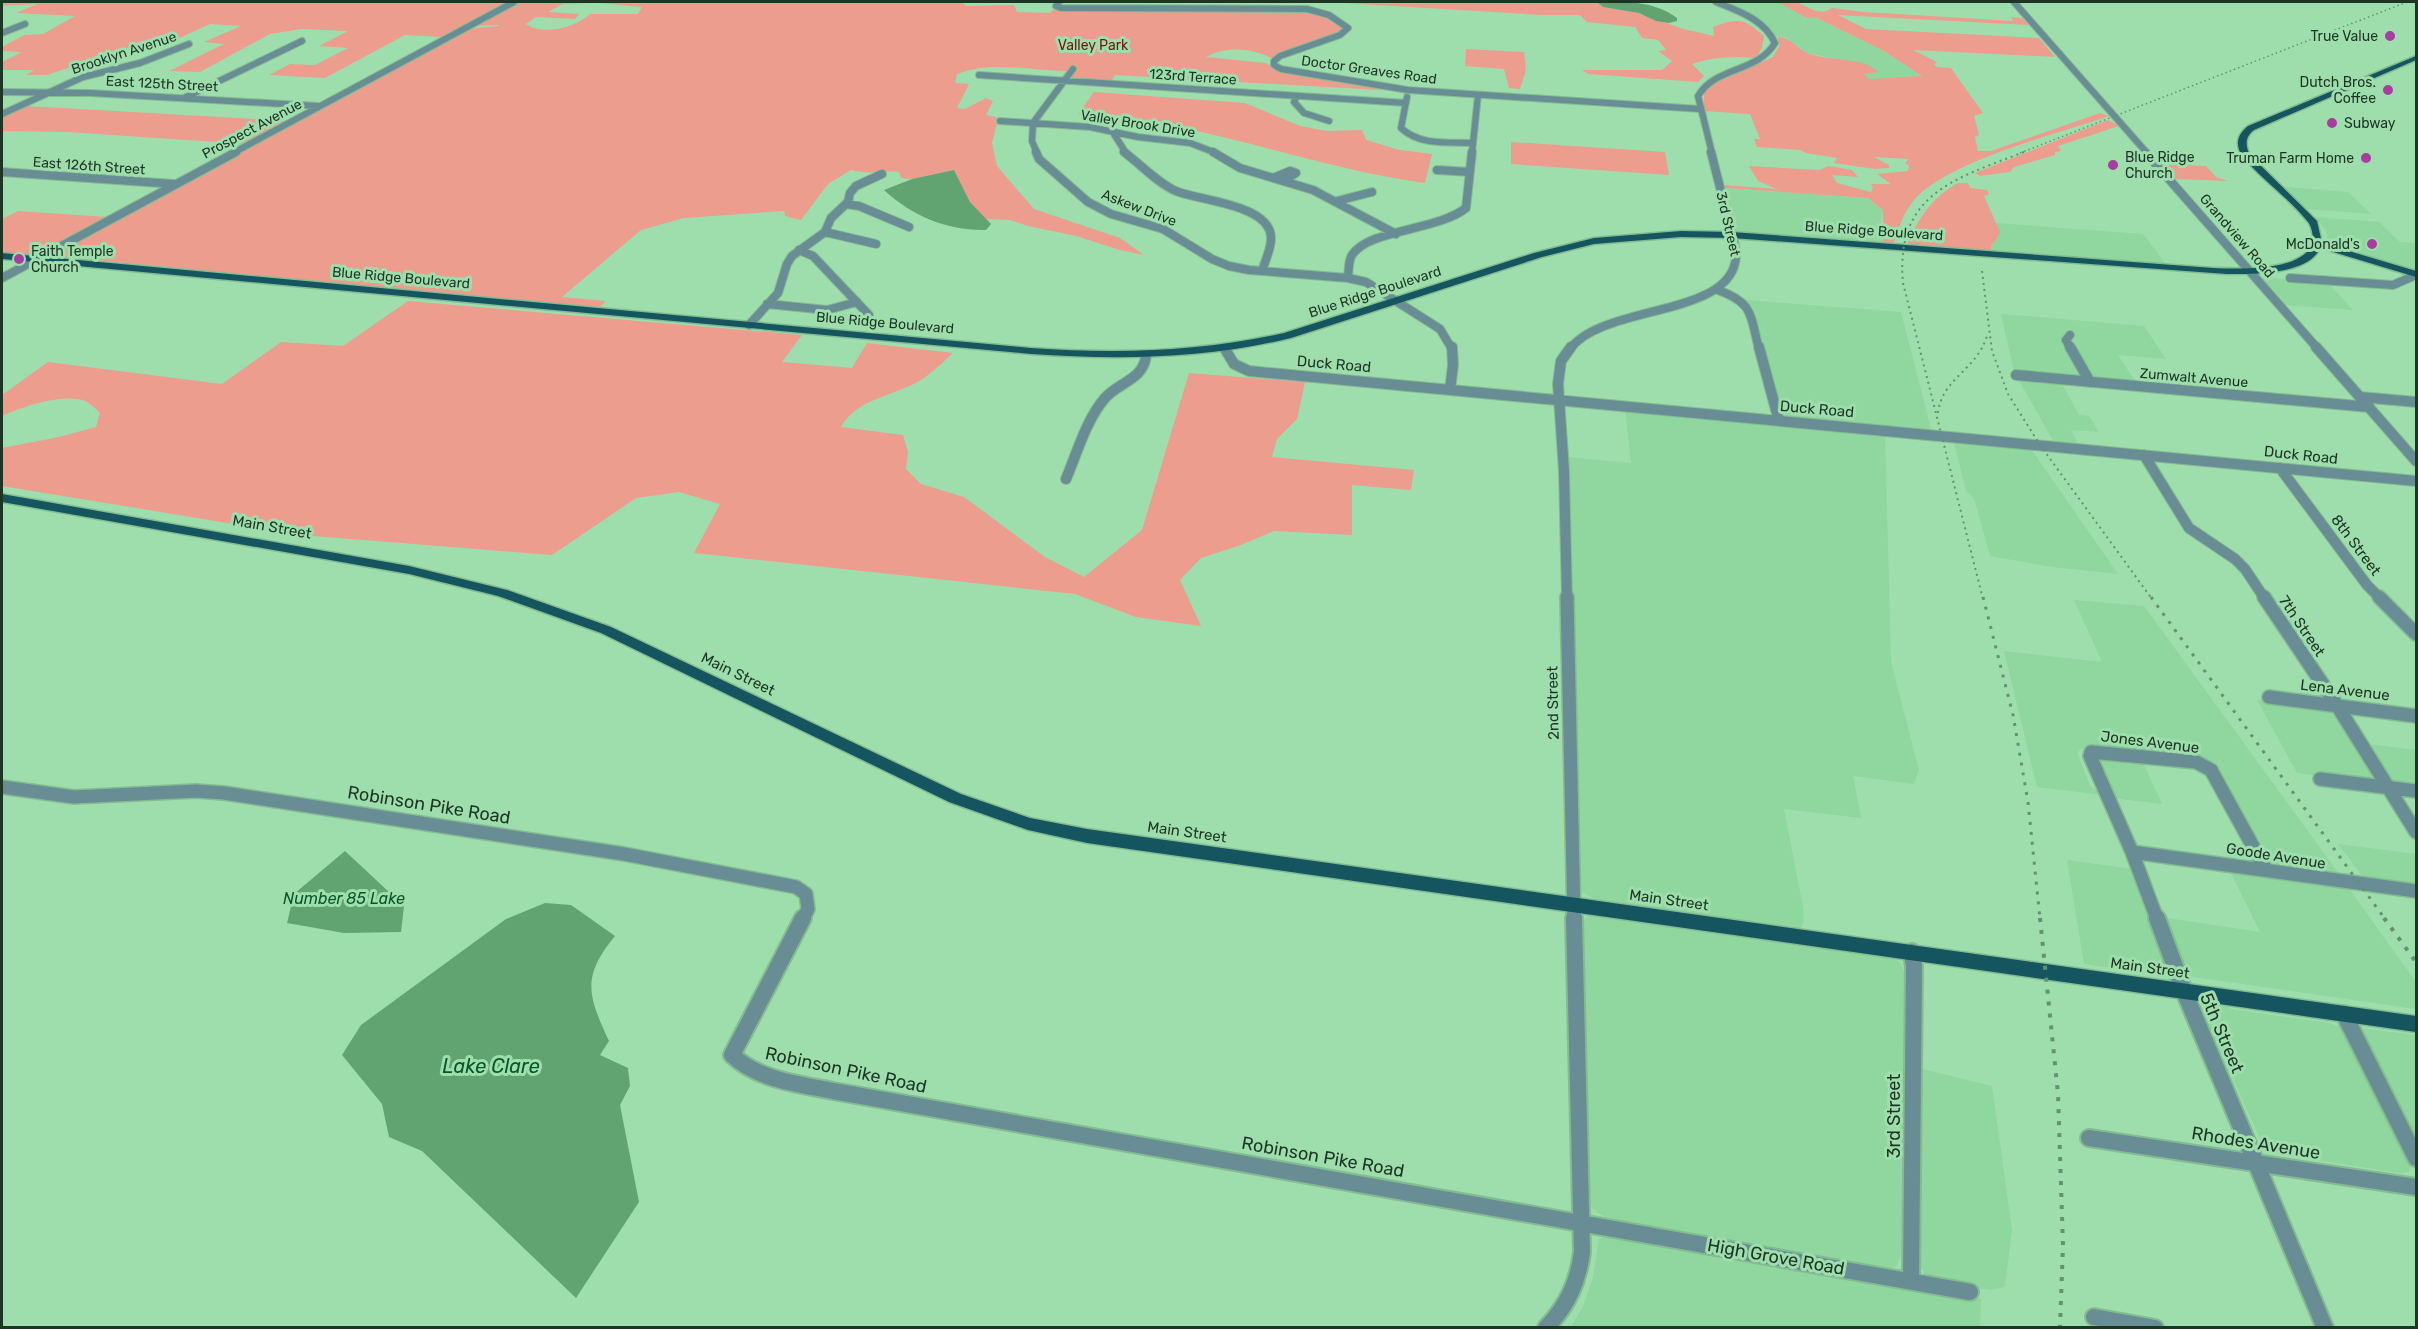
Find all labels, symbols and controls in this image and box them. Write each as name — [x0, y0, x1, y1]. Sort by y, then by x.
street label: Brooklyn Avenue — [69, 28, 179, 78]
place label: True Value — [2311, 28, 2378, 45]
marker: True Value — [2383, 29, 2397, 43]
park label: Valley Park — [1058, 37, 1129, 54]
street label: Doctor Greaves Road — [1300, 52, 1438, 88]
street label: 123rd Terrace — [1149, 65, 1237, 89]
street label: East 125th Street — [105, 73, 219, 95]
place label: Dutch Bros. Coffee — [2300, 74, 2376, 107]
marker: Dutch Bros. Coffee — [2381, 83, 2395, 97]
street label: Prospect Avenue — [199, 95, 305, 163]
street label: Valley Brook Drive — [1079, 107, 1197, 141]
place label: Subway — [2344, 115, 2396, 132]
marker: Subway — [2325, 116, 2339, 130]
place label: Blue Ridge Church — [2125, 149, 2195, 182]
place label: Truman Farm Home — [2226, 150, 2354, 167]
marker: Truman Farm Home — [2359, 151, 2373, 165]
street label: East 126th Street — [32, 154, 146, 178]
marker: Blue Ridge Church — [2106, 158, 2120, 172]
street label: Askew Drive — [1099, 186, 1179, 230]
street label: 3rd Street — [1712, 190, 1744, 258]
street label: Grandview Road — [2196, 191, 2278, 281]
street label: Blue Ridge Boulevard — [1804, 218, 1944, 244]
place label: McDonald's — [2286, 236, 2360, 253]
marker: McDonald's — [2365, 237, 2379, 251]
place label: Faith Temple Church — [31, 243, 114, 276]
marker: Faith Temple Church — [12, 252, 26, 266]
street label: Blue Ridge Boulevard — [331, 263, 471, 293]
street label: Blue Ridge Boulevard — [1307, 263, 1443, 321]
street label: Blue Ridge Boulevard — [815, 308, 955, 338]
street label: Duck Road — [1296, 352, 1372, 376]
street label: Zumwalt Avenue — [2139, 365, 2249, 391]
street label: Duck Road — [1779, 397, 1855, 421]
street label: Duck Road — [2263, 442, 2339, 468]
street label: Main Street — [231, 511, 313, 543]
street label: 8th Street — [2327, 511, 2385, 579]
street label: 7th Street — [2275, 592, 2329, 660]
street label: Main Street — [698, 648, 778, 700]
street label: 2nd Street — [1543, 666, 1563, 740]
street label: Lena Avenue — [2299, 676, 2391, 704]
street label: Jones Avenue — [2100, 727, 2200, 757]
street label: Robinson Pike Road — [346, 781, 512, 829]
street label: Main Street — [1146, 818, 1228, 846]
street label: Goode Avenue — [2225, 839, 2327, 873]
street label: Main Street — [1628, 886, 1710, 914]
water label: Number 85 Lake — [283, 889, 405, 908]
street label: Main Street — [2109, 954, 2191, 982]
street label: 5th Street — [2195, 990, 2249, 1076]
street label: Robinson Pike Road — [763, 1042, 929, 1098]
water label: Lake Clare — [442, 1054, 540, 1078]
street label: 3rd Street — [1883, 1074, 1905, 1158]
street label: Rhodes Avenue — [2190, 1122, 2322, 1164]
street label: Robinson Pike Road — [1240, 1132, 1406, 1182]
street label: High Grove Road — [1706, 1234, 1846, 1280]

